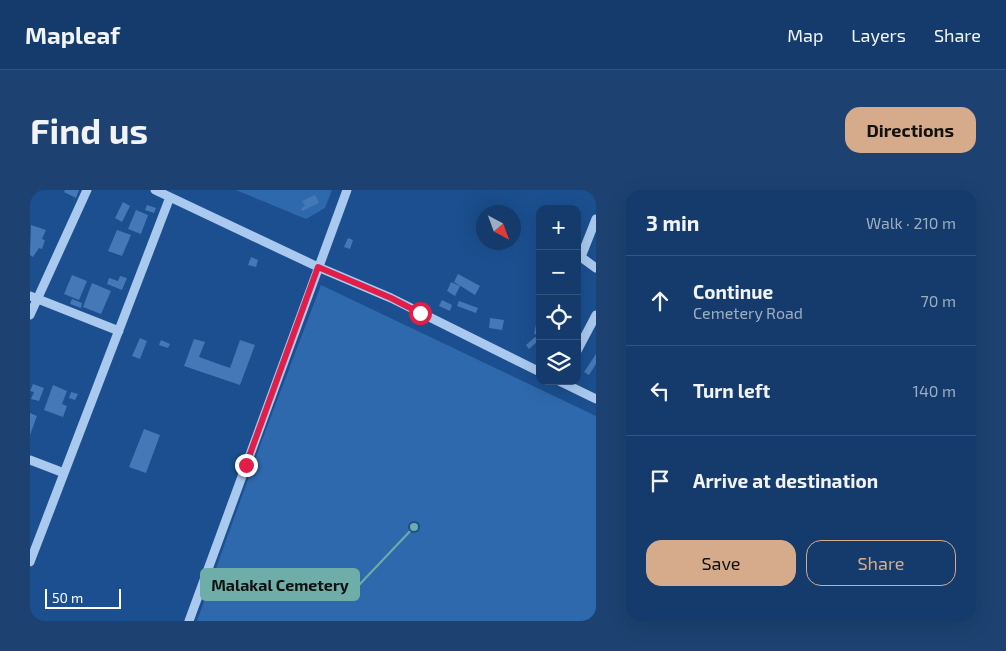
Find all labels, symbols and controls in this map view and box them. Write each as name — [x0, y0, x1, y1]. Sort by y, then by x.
text: Mapleaf — [25, 20, 120, 49]
text: Map — [787, 24, 823, 46]
text: Layers — [851, 24, 906, 46]
text: Share — [934, 24, 981, 46]
button: Directions — [845, 107, 976, 153]
text: Find us — [30, 109, 148, 151]
north arrow — [476, 205, 521, 250]
map controls — [536, 205, 581, 385]
button: + — [536, 205, 581, 250]
text: 3 min — [646, 210, 699, 235]
text: Walk · 210 m — [866, 213, 956, 232]
button: − — [536, 250, 581, 295]
text: Continue — [693, 280, 773, 303]
icon: ahead — [646, 287, 674, 315]
text: 70 m — [921, 291, 956, 310]
button: locate — [536, 295, 581, 340]
route start — [409, 302, 432, 325]
text: Cemetery Road — [693, 303, 803, 322]
button: layers — [536, 340, 581, 385]
icon: left — [646, 377, 674, 405]
text: Turn left — [693, 379, 770, 402]
text: 140 m — [913, 381, 956, 400]
route end — [235, 454, 258, 477]
icon: arrive — [646, 467, 674, 495]
text: Arrive at destination — [693, 469, 878, 492]
button: Save — [646, 540, 796, 586]
button: Share — [806, 540, 956, 586]
callout: Malakal Cemetery — [201, 569, 359, 600]
text: Malakal Cemetery — [211, 575, 349, 595]
scale bar — [45, 586, 121, 609]
text: 50 m — [52, 589, 83, 606]

